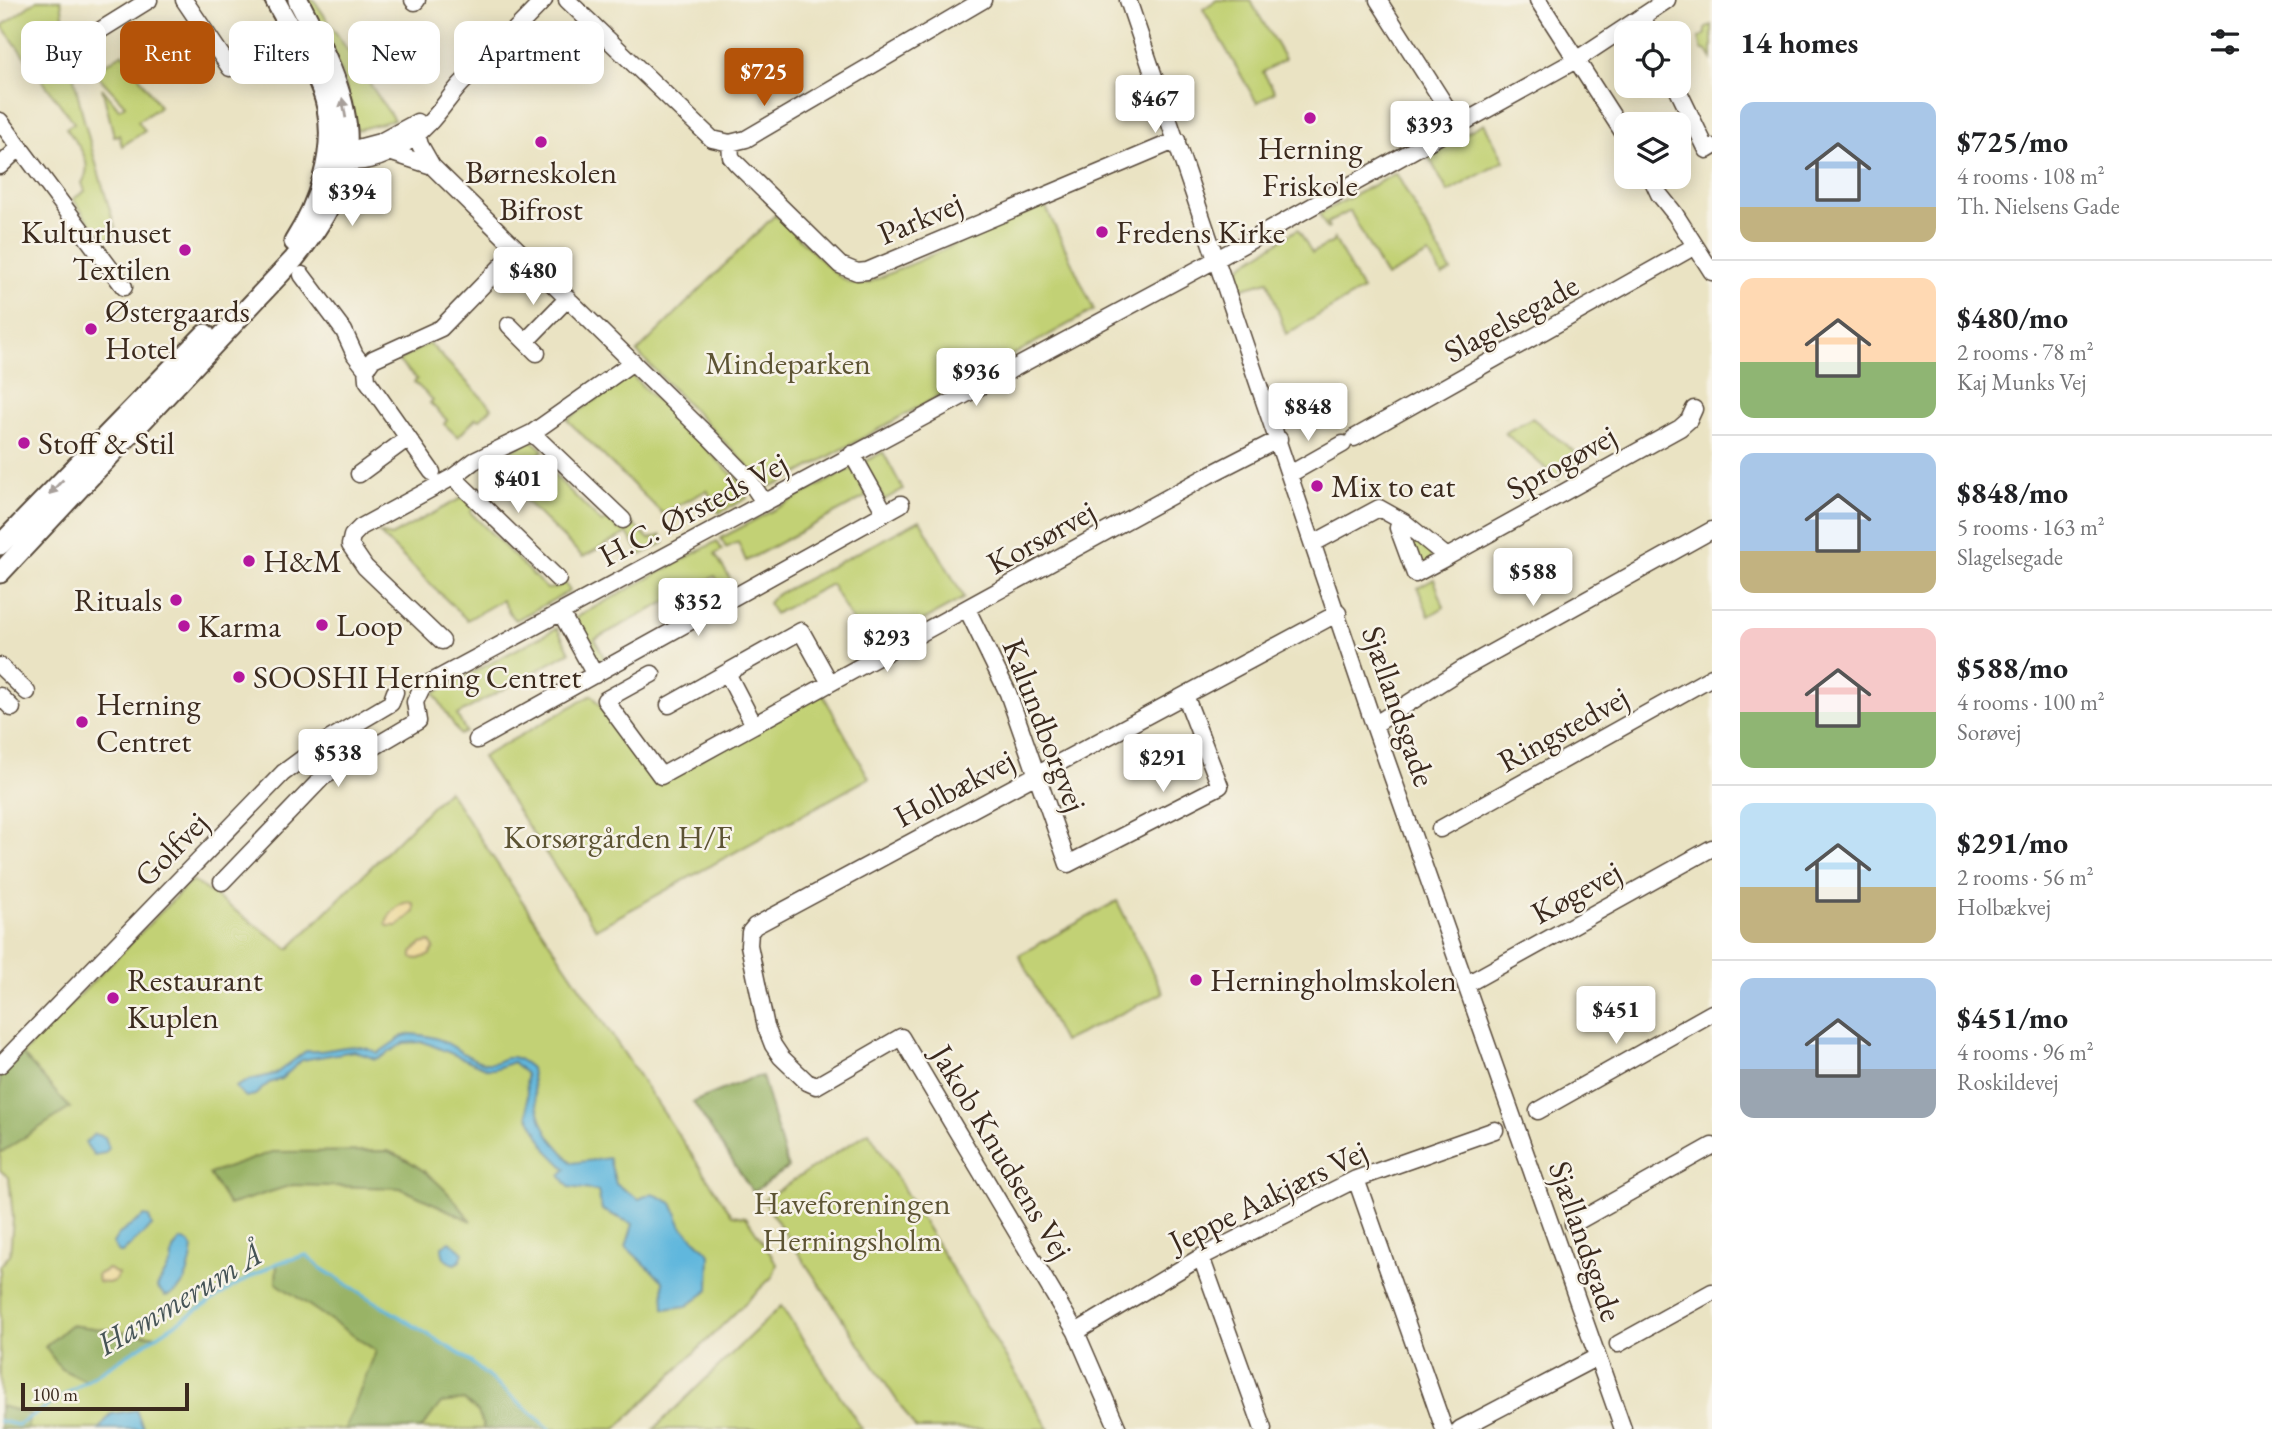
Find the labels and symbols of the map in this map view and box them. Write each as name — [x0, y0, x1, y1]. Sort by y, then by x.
pin: $725 — [723, 48, 805, 108]
pin: $467 — [1114, 76, 1196, 135]
one-way arrow — [338, 97, 349, 119]
pin: $393 — [1389, 102, 1471, 161]
marker: Herning Friskole — [1302, 110, 1318, 126]
place label: Herning Friskole — [1258, 127, 1363, 206]
marker: Børneskolen Bifrost — [533, 134, 549, 150]
place label: Børneskolen Bifrost — [465, 151, 617, 230]
pin: $394 — [311, 168, 393, 228]
street label: Parkvej — [872, 182, 968, 254]
place label: Kulturhuset Textilen — [21, 211, 171, 290]
place label: Fredens Kirke — [1116, 211, 1285, 253]
marker: Fredens Kirke — [1094, 224, 1110, 240]
marker: Kulturhuset Textilen — [177, 242, 193, 258]
pin: $480 — [492, 247, 574, 307]
street label: Slagelsegade — [1436, 264, 1586, 372]
place label: Østergaards Hotel — [105, 290, 250, 369]
marker: Østergaards Hotel — [83, 321, 99, 337]
park label: Mindeparken — [705, 342, 871, 384]
pin: $936 — [935, 348, 1017, 408]
pin: $848 — [1267, 384, 1349, 443]
street label: Sprogøvej — [1498, 415, 1624, 509]
place label: Stoff & Stil — [38, 422, 175, 464]
marker: Stoff & Stil — [16, 435, 32, 451]
street label: H.C. Ørsteds Vej — [591, 442, 795, 576]
pin: $401 — [477, 456, 559, 515]
place label: Mix to eat — [1331, 465, 1455, 507]
one-way arrow — [49, 478, 65, 495]
marker: Mix to eat — [1309, 478, 1325, 494]
street label: Korsørvej — [979, 490, 1103, 584]
place label: H&M — [263, 540, 342, 582]
pin: $588 — [1492, 548, 1574, 608]
marker: H&M — [241, 553, 257, 569]
pin: $352 — [657, 578, 739, 638]
place label: Rituals — [74, 579, 162, 621]
marker: Rituals — [168, 592, 184, 608]
place label: Loop — [336, 604, 403, 646]
place label: Karma — [198, 605, 281, 647]
pin: $293 — [846, 614, 928, 674]
marker: Loop — [314, 617, 330, 633]
marker: Karma — [176, 618, 192, 634]
street label: Sjællandsgade — [1352, 620, 1446, 792]
street label: Kalundborgvej — [993, 632, 1097, 818]
place label: SOOSHI Herning Centret — [253, 656, 581, 698]
marker: SOOSHI Herning Centret — [231, 669, 247, 685]
street label: Ringstedvej — [1490, 676, 1636, 782]
place label: Herning Centret — [96, 683, 202, 762]
marker: Herning Centret — [74, 714, 90, 730]
pin: $538 — [297, 730, 379, 789]
pin: $291 — [1122, 734, 1204, 794]
street label: Holbækvej — [887, 739, 1021, 837]
street label: Golfvej — [125, 802, 217, 896]
park label: Korsørgården H/F — [503, 816, 733, 858]
street label: Køgevej — [1524, 850, 1628, 934]
place label: Restaurant Kuplen — [127, 959, 263, 1038]
place label: Herningholmskolen — [1210, 959, 1457, 1001]
marker: Herningholmskolen — [1188, 972, 1204, 988]
pin: $451 — [1575, 986, 1657, 1046]
marker: Restaurant Kuplen — [105, 990, 121, 1006]
street label: Jakob Knudsens Vej — [920, 1034, 1083, 1267]
street label: Jeppe Aakjærs Vej — [1159, 1130, 1374, 1264]
street label: Sjællandsgade — [1539, 1155, 1633, 1327]
park label: Haveforeningen Herningsholm — [753, 1182, 951, 1261]
water label: Hammerum Å — [88, 1231, 272, 1365]
scale bar — [21, 1380, 189, 1412]

